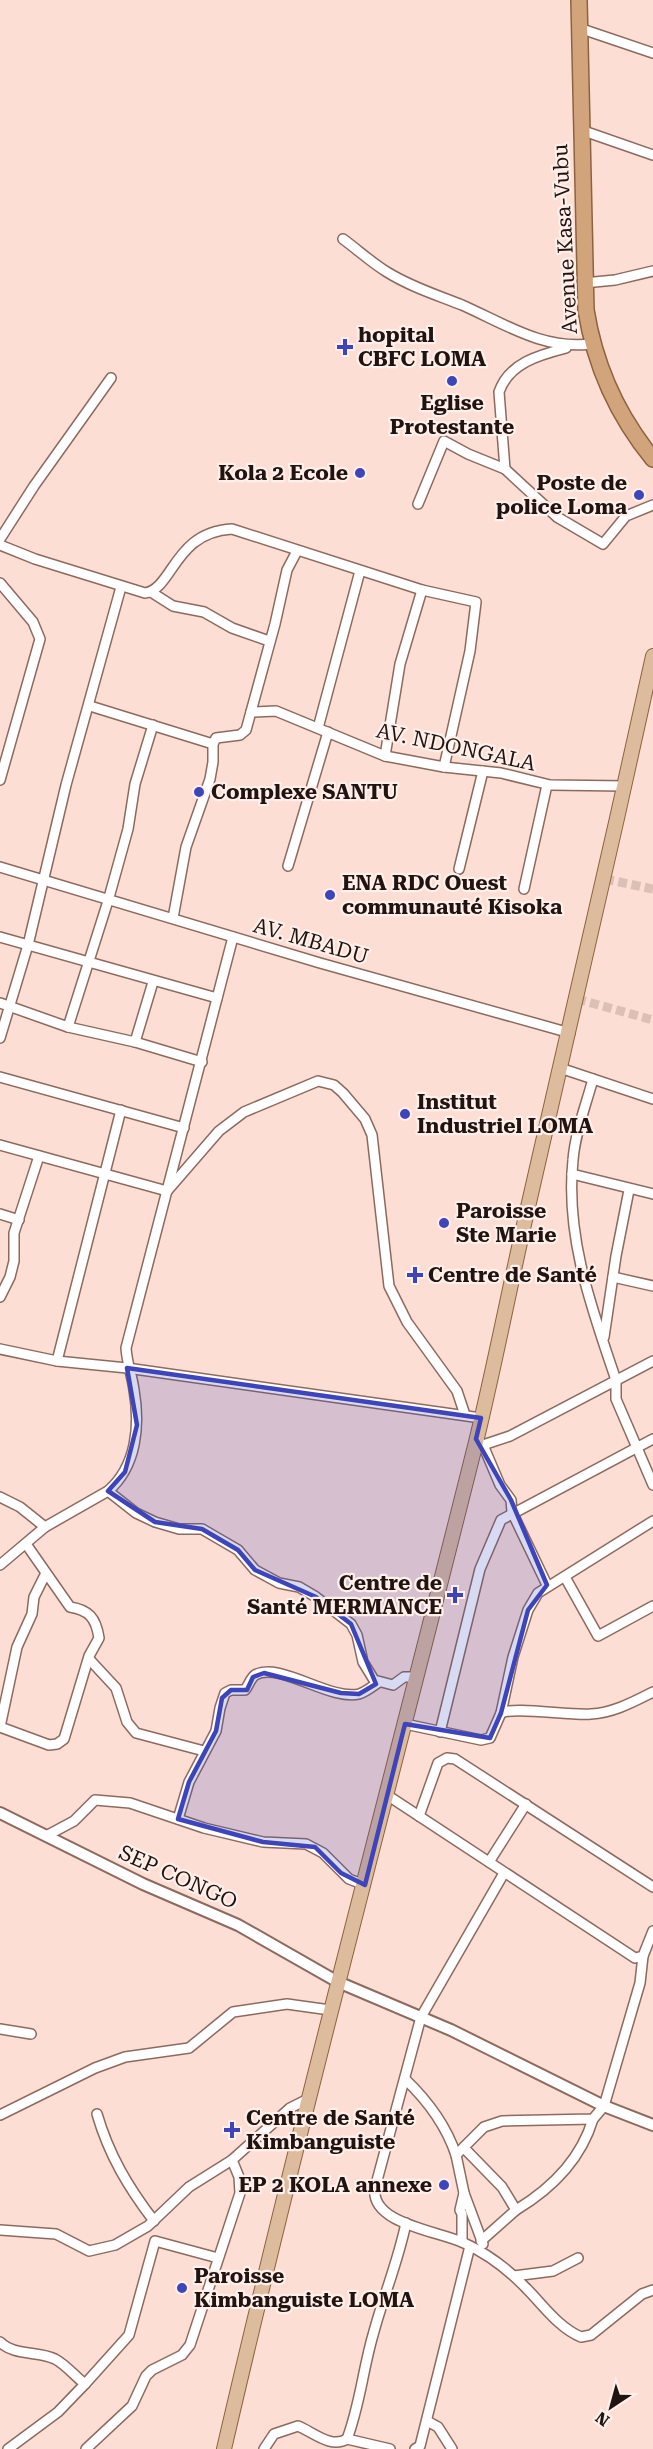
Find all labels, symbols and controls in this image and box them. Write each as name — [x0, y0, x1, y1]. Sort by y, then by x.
street label: Avenue Kasa-Vubu — [548, 143, 582, 335]
place label: hopital CBFC LOMA — [358, 323, 486, 371]
marker: hopital CBFC LOMA — [336, 338, 354, 356]
marker: Eglise Protestante — [445, 374, 459, 388]
place label: Eglise Protestante — [390, 391, 514, 439]
place label: Kola 2 Ecole — [218, 461, 348, 485]
marker: Kola 2 Ecole — [353, 466, 367, 480]
place label: Poste de police Loma — [496, 471, 628, 519]
marker: Poste de police Loma — [632, 488, 646, 502]
street label: AV. NDONGALA — [374, 718, 538, 776]
place label: Complexe SANTU — [211, 780, 398, 804]
marker: Complexe SANTU — [192, 785, 206, 799]
place label: ENA RDC Ouest communauté Kisoka — [342, 871, 563, 919]
marker: ENA RDC Ouest communauté Kisoka — [323, 888, 337, 902]
street label: AV. MBADU — [251, 913, 371, 969]
place label: Institut Industriel LOMA — [417, 1090, 593, 1138]
marker: Institut Industriel LOMA — [398, 1107, 412, 1121]
place label: Paroisse Ste Marie — [456, 1199, 557, 1247]
marker: Paroisse Ste Marie — [437, 1216, 451, 1230]
place label: Centre de Santé — [428, 1263, 597, 1287]
marker: Centre de Santé — [406, 1266, 424, 1284]
place label: Centre de Santé MERMANCE — [247, 1571, 442, 1619]
marker: Centre de Santé MERMANCE — [446, 1586, 464, 1604]
street label: SEP CONGO — [115, 1840, 241, 1914]
place label: Centre de Santé Kimbanguiste — [246, 2106, 415, 2154]
marker: Centre de Santé Kimbanguiste — [223, 2121, 241, 2139]
place label: EP 2 KOLA annexe — [238, 2173, 432, 2197]
marker: EP 2 KOLA annexe — [437, 2178, 451, 2192]
place label: Paroisse Kimbanguiste LOMA — [194, 2264, 414, 2312]
marker: Paroisse Kimbanguiste LOMA — [175, 2281, 189, 2295]
north arrow — [581, 2377, 641, 2437]
text: N — [592, 2407, 613, 2430]

